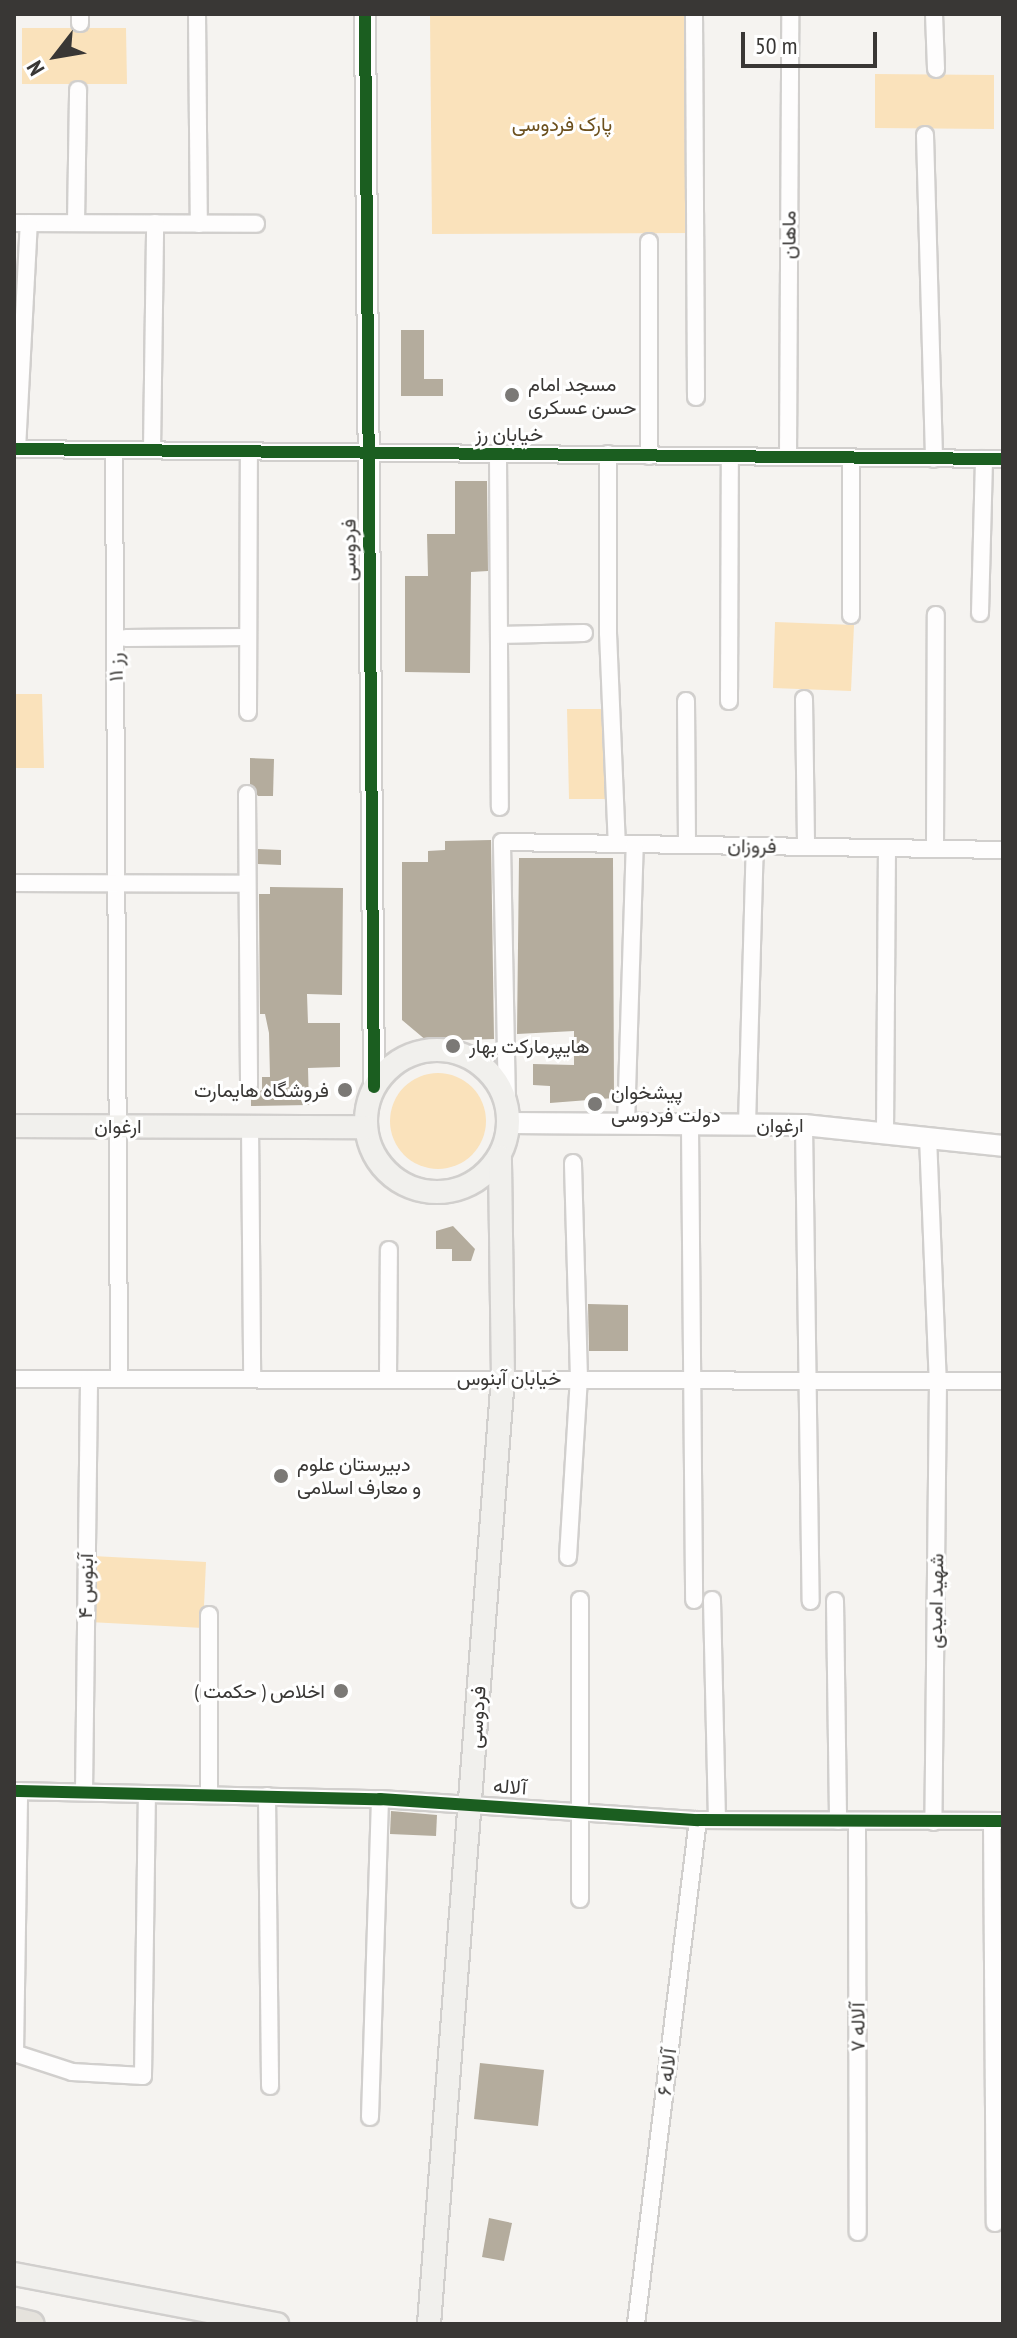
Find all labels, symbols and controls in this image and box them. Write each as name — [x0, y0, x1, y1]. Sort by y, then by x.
north arrow — [16, 16, 96, 96]
scale bar — [745, 16, 881, 66]
text: 50 m — [755, 30, 797, 61]
text: N — [20, 56, 50, 81]
park label: پارک فردوسی — [512, 112, 612, 136]
street label: ماهان — [777, 211, 801, 259]
place label: مسجد امام حسن عسکری — [528, 372, 636, 419]
marker: مسجد امام حسن عسکری — [503, 386, 521, 404]
street label: خیابان رز — [475, 422, 543, 446]
street label: فردوسی — [337, 519, 361, 581]
street label: رز ۱۱ — [104, 652, 128, 682]
street label: فروزان — [727, 834, 777, 858]
place label: هایپرمارکت بهار — [469, 1034, 590, 1058]
marker: هایپرمارکت بهار — [444, 1037, 462, 1055]
place label: فروشگاه هایمارت — [194, 1078, 329, 1102]
place label: پیشخوان دولت فردوسی — [611, 1080, 721, 1127]
marker: فروشگاه هایمارت — [336, 1081, 354, 1099]
marker: پیشخوان دولت فردوسی — [586, 1095, 604, 1113]
street label: ارغوان — [756, 1113, 804, 1137]
street label: ارغوان — [94, 1114, 142, 1138]
street label: خیابان آبنوس — [457, 1366, 561, 1390]
place label: دبیرستان علوم و معارف اسلامی — [297, 1452, 421, 1499]
marker: دبیرستان علوم و معارف اسلامی — [272, 1467, 290, 1485]
street label: آبنوس ۴ — [73, 1553, 99, 1619]
street label: شهید امیدی — [923, 1553, 949, 1649]
place label: اخلاص ( حکمت ) — [194, 1679, 325, 1703]
marker: اخلاص ( حکمت ) — [332, 1682, 350, 1700]
street label: فردوسی — [463, 1685, 491, 1749]
street label: آلاله — [492, 1774, 528, 1800]
street label: آلاله ۷ — [846, 2002, 870, 2052]
street label: آلاله ۶ — [652, 2047, 682, 2097]

